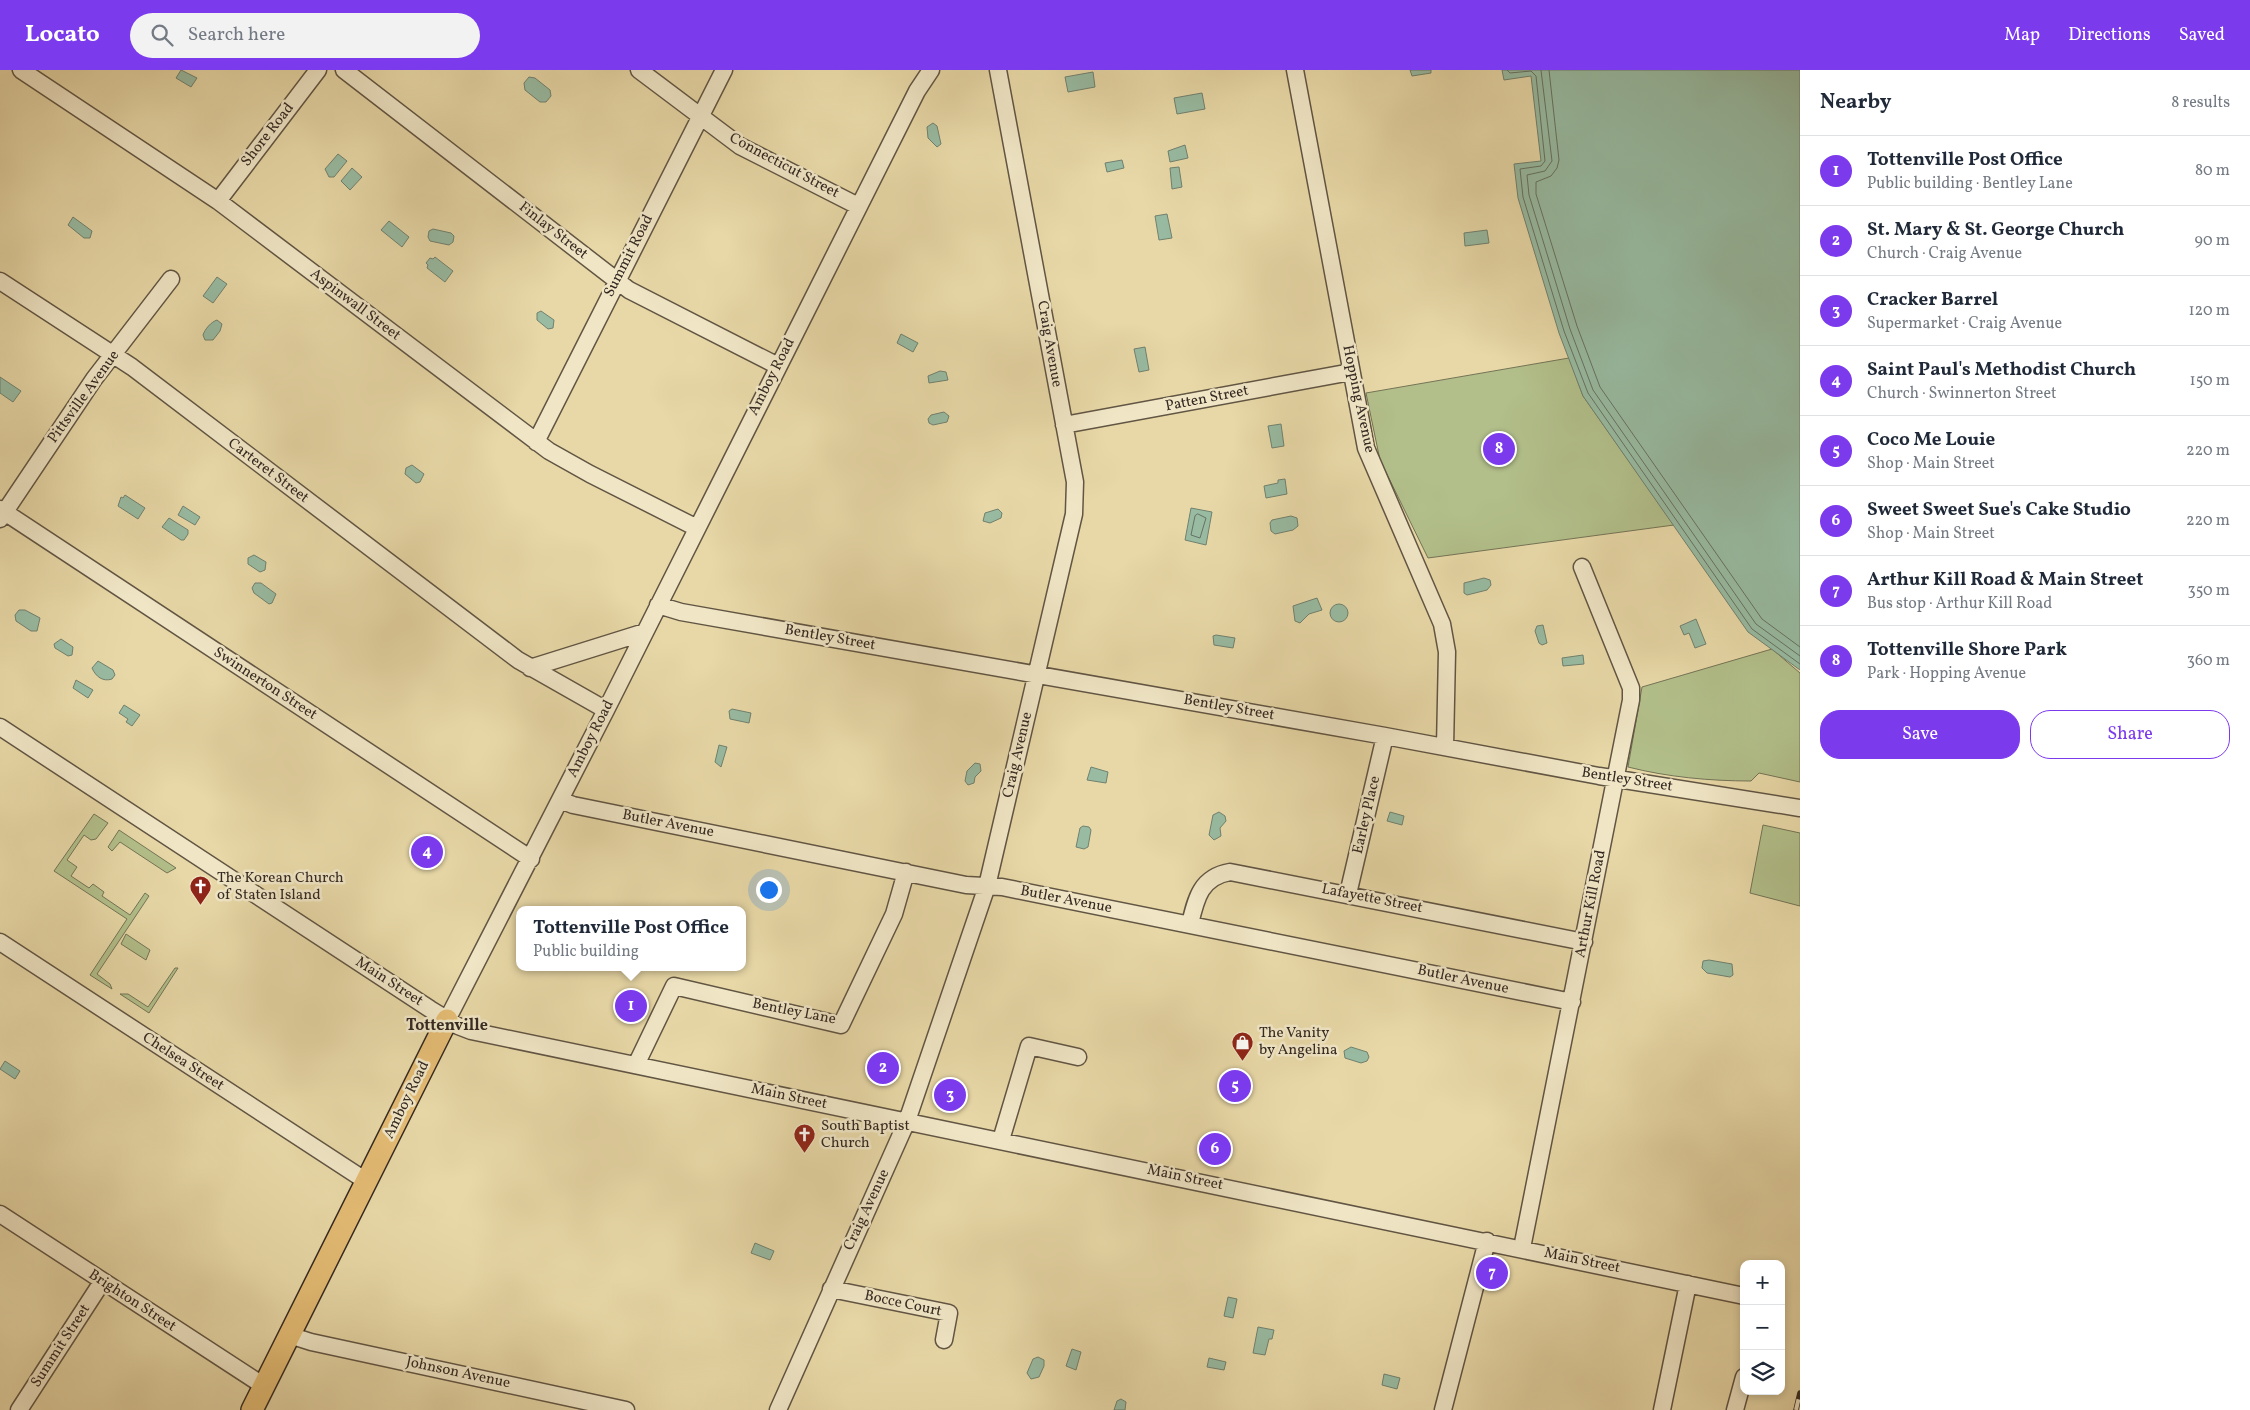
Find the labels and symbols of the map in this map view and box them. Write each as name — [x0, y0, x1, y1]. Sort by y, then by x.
street label: Shore Road — [236, 99, 300, 171]
street label: Connecticut Street — [725, 128, 843, 204]
street label: Finlay Street — [514, 197, 592, 265]
street label: Summit Road — [599, 211, 659, 301]
street label: Aspinwall Street — [305, 264, 405, 346]
street label: Craig Avenue — [1031, 299, 1067, 389]
street label: Amboy Road — [743, 335, 801, 419]
street label: Hopping Avenue — [1336, 343, 1380, 455]
street label: Pittsville Avenue — [43, 346, 125, 448]
street label: Patten Street — [1163, 381, 1251, 417]
pin: 8 — [1483, 430, 1515, 468]
street label: Carteret Street — [223, 433, 313, 509]
street label: Bentley Street — [783, 620, 877, 656]
street label: Swinnerton Street — [209, 642, 321, 726]
street label: Bentley Street — [1182, 690, 1276, 726]
street label: Amboy Road — [562, 697, 620, 781]
street label: Craig Avenue — [998, 710, 1038, 800]
street label: Bentley Street — [1580, 762, 1674, 798]
street label: Earley Place — [1348, 774, 1386, 856]
street label: Butler Avenue — [620, 805, 716, 843]
pin: 4 — [411, 833, 443, 871]
street label: Arthur Kill Road — [1570, 848, 1612, 960]
place label: The Korean Church of Staten Island — [217, 868, 344, 906]
church icon: The Korean Church of Staten Island — [189, 875, 213, 906]
your location — [756, 877, 782, 903]
street label: Lafayette Street — [1320, 879, 1424, 919]
street label: Butler Avenue — [1018, 881, 1114, 919]
street label: Main Street — [351, 952, 427, 1012]
street label: Butler Avenue — [1415, 960, 1511, 1000]
pin: 1 — [615, 987, 647, 1025]
street label: Bentley Lane — [750, 994, 838, 1030]
district label: Tottenville — [406, 1015, 488, 1037]
place label: The Vanity by Angelina — [1259, 1023, 1337, 1061]
street label: Chelsea Street — [138, 1028, 228, 1096]
shop icon: The Vanity by Angelina — [1231, 1030, 1255, 1061]
pin: 2 — [867, 1049, 899, 1087]
street label: Amboy Road — [379, 1057, 435, 1143]
pin: 5 — [1219, 1067, 1251, 1105]
pin: 3 — [934, 1076, 966, 1114]
street label: Main Street — [749, 1079, 829, 1115]
place label: South Baptist Church — [821, 1116, 910, 1154]
church icon: South Baptist Church — [793, 1123, 817, 1154]
pin: 6 — [1199, 1130, 1231, 1168]
street label: Main Street — [1145, 1160, 1225, 1196]
street label: Craig Avenue — [839, 1166, 895, 1254]
street label: Main Street — [1542, 1243, 1622, 1279]
pin: 7 — [1476, 1254, 1508, 1292]
street label: Brighton Street — [84, 1265, 180, 1337]
street label: Bocce Court — [862, 1286, 944, 1322]
street label: Summit Street — [26, 1300, 96, 1392]
street label: Johnson Avenue — [404, 1352, 512, 1394]

